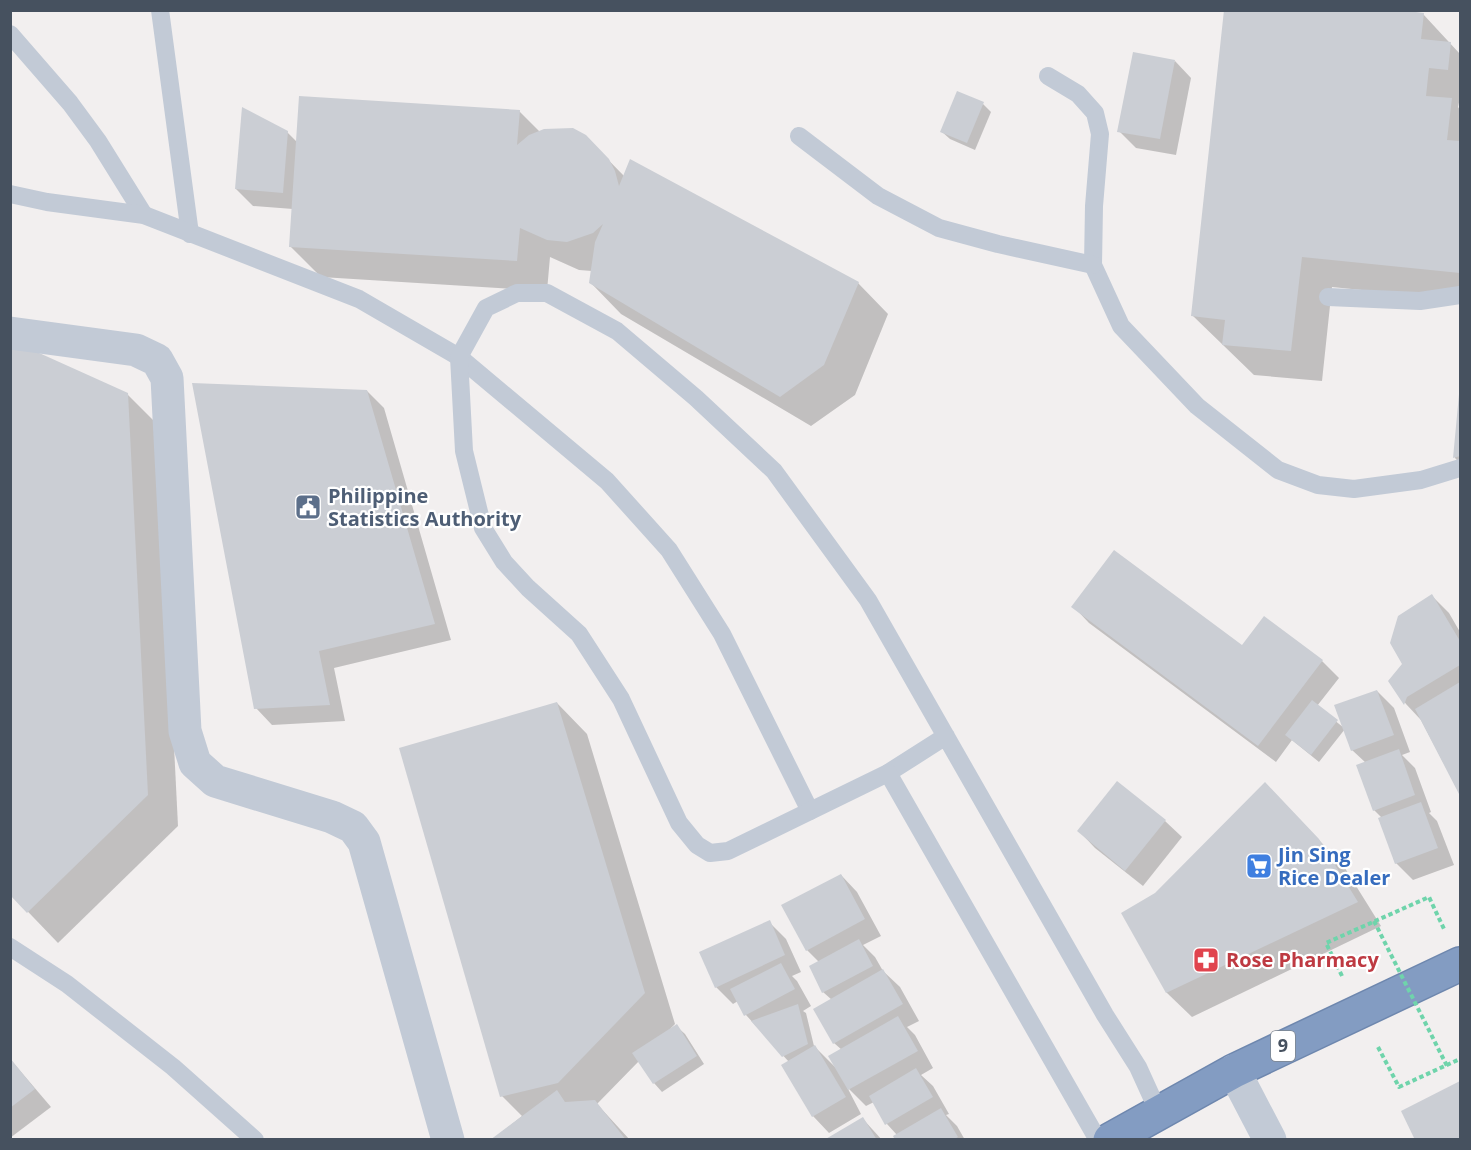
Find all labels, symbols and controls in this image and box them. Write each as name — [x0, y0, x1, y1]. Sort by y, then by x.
place label: Philippine Statistics Authority — [328, 482, 522, 532]
public building icon: Philippine Statistics Authority — [293, 492, 323, 522]
place label: Jin Sing Rice Dealer — [1276, 841, 1390, 891]
supermarket icon: Jin Sing Rice Dealer — [1244, 851, 1274, 881]
pharmacy icon: Rose Pharmacy — [1191, 945, 1221, 975]
place label: Rose Pharmacy — [1226, 946, 1379, 973]
road number: 9 — [1271, 1031, 1295, 1061]

